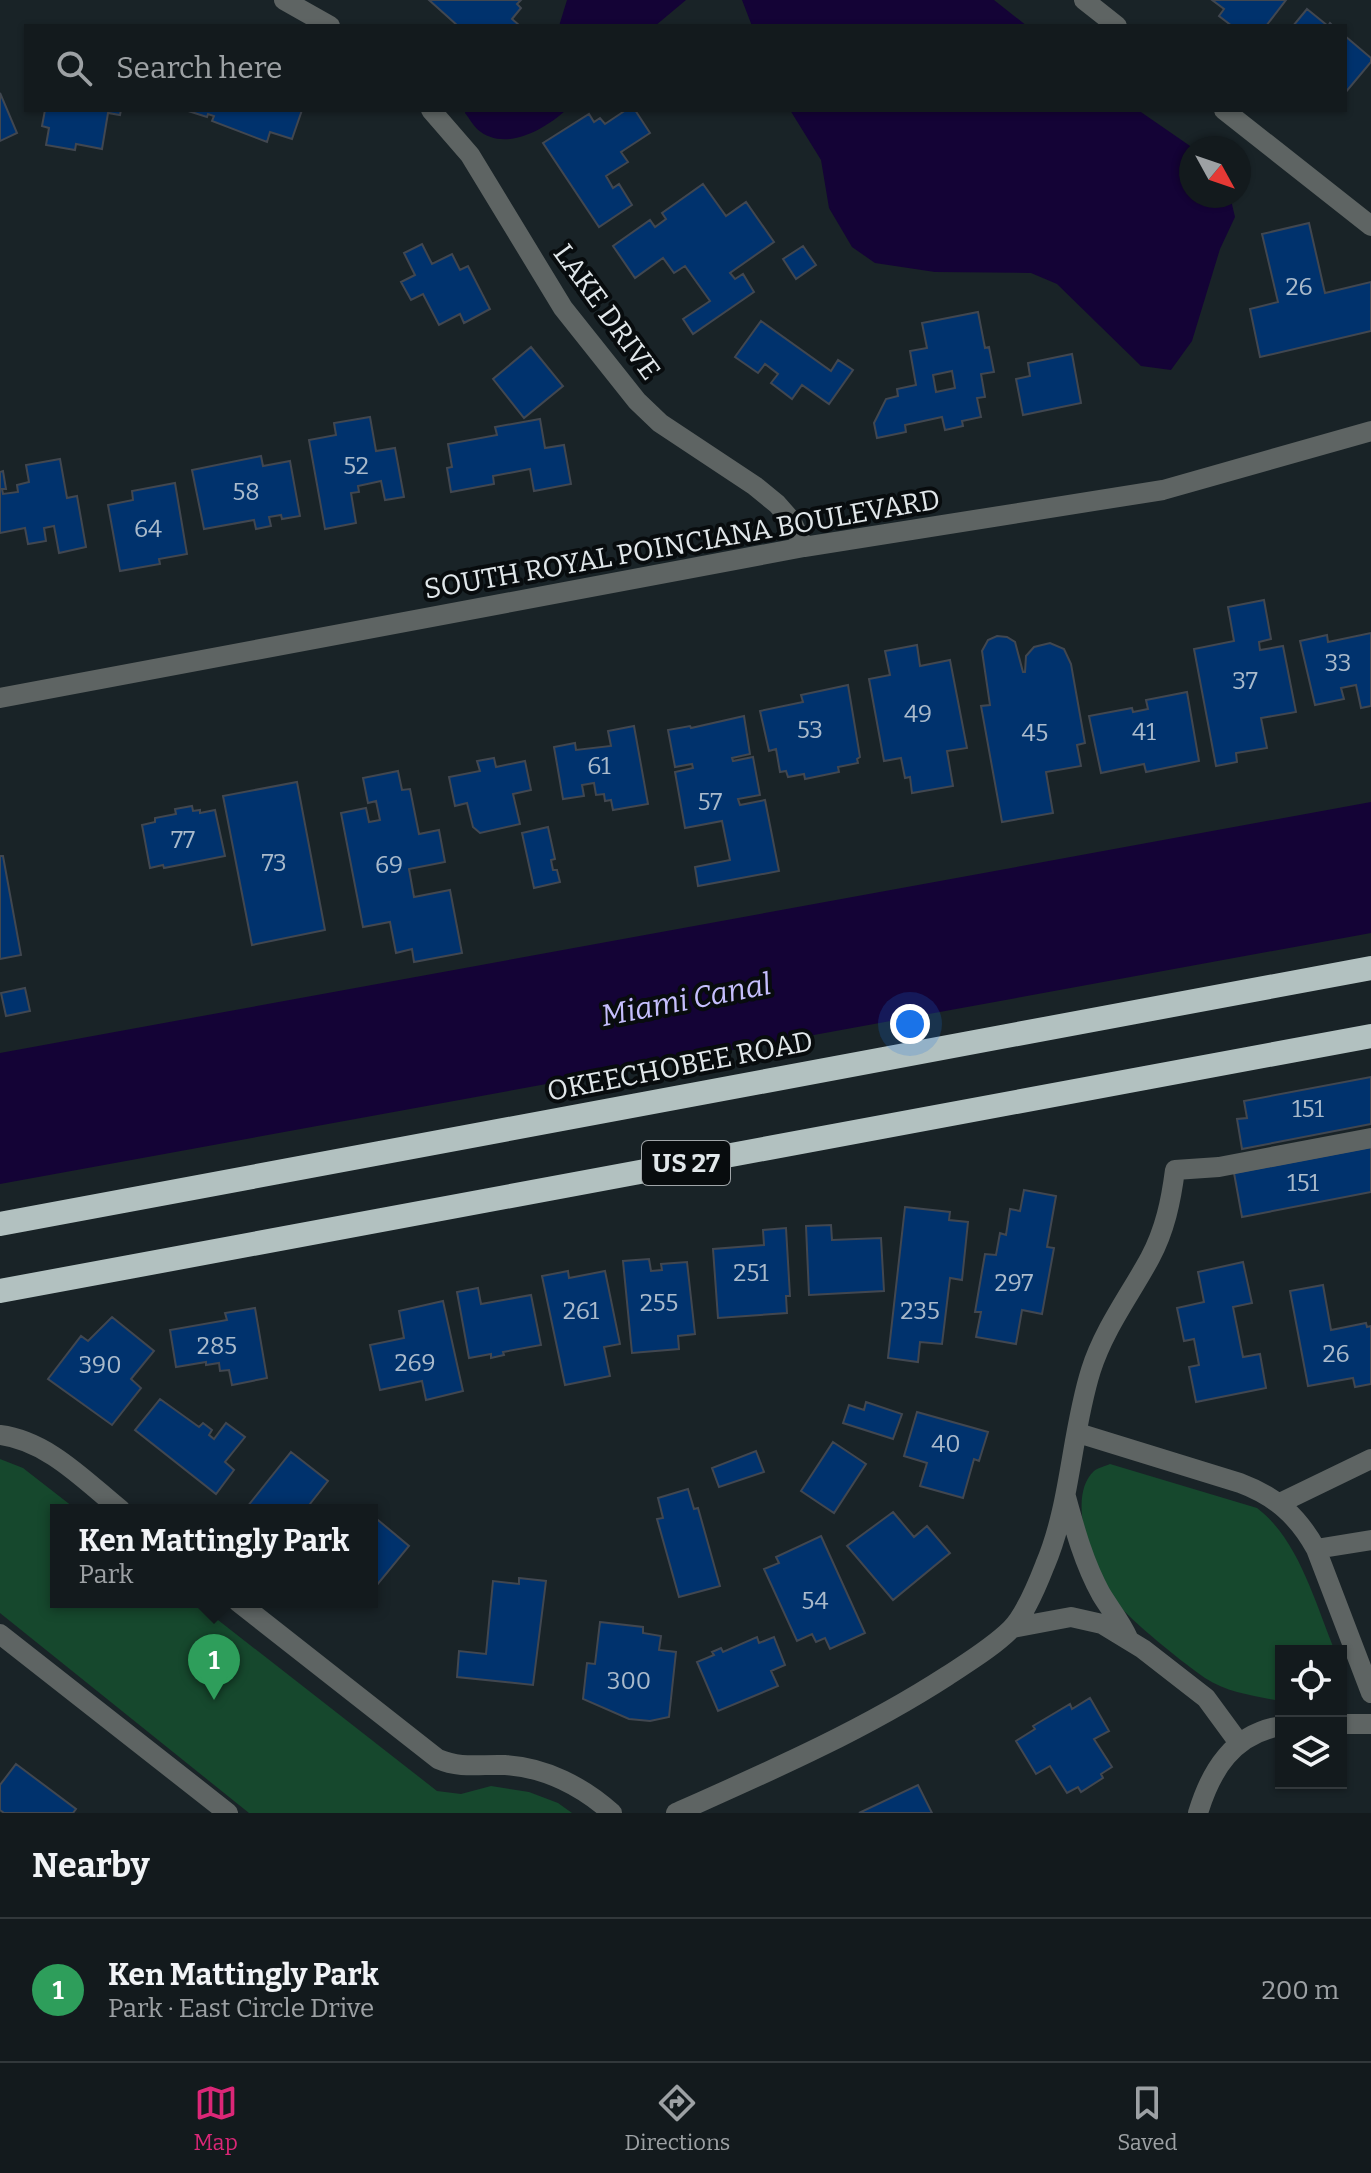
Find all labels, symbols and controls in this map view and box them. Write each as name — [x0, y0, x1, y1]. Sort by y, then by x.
search box — [24, 24, 1347, 112]
icon: search — [52, 46, 96, 90]
text: Search here — [116, 50, 283, 86]
north arrow — [1179, 136, 1251, 208]
street label: LAKE DRIVE — [547, 238, 667, 386]
house number: 26 — [1285, 273, 1313, 301]
house number: 52 — [343, 452, 369, 480]
house number: 58 — [232, 478, 260, 506]
street label: SOUTH ROYAL POINCIANA BOULEVARD — [421, 482, 943, 606]
house number: 64 — [134, 515, 162, 543]
house number: 33 — [1325, 649, 1351, 677]
house number: 37 — [1232, 667, 1258, 695]
house number: 49 — [904, 700, 932, 728]
house number: 53 — [797, 716, 823, 744]
house number: 41 — [1132, 718, 1156, 746]
house number: 45 — [1022, 719, 1048, 747]
house number: 61 — [587, 752, 611, 780]
house number: 57 — [698, 788, 722, 816]
house number: 77 — [171, 826, 195, 854]
house number: 73 — [261, 849, 287, 877]
house number: 69 — [375, 851, 403, 879]
water label: Miami Canal — [598, 966, 774, 1034]
your location — [890, 1004, 930, 1044]
street label: OKEECHOBEE ROAD — [544, 1024, 816, 1108]
house number: 151 — [1292, 1095, 1324, 1123]
road number: US 27 — [642, 1141, 730, 1185]
house number: 151 — [1287, 1169, 1319, 1197]
house number: 251 — [733, 1259, 769, 1287]
house number: 297 — [995, 1269, 1033, 1297]
house number: 255 — [640, 1289, 678, 1317]
house number: 261 — [563, 1297, 600, 1325]
house number: 235 — [900, 1297, 940, 1325]
house number: 285 — [197, 1332, 237, 1360]
house number: 26 — [1322, 1340, 1350, 1368]
house number: 269 — [394, 1349, 436, 1377]
house number: 390 — [78, 1351, 122, 1379]
house number: 40 — [931, 1430, 961, 1458]
popup — [50, 1504, 378, 1608]
text: Ken Mattingly Park — [79, 1523, 349, 1559]
text: Park — [79, 1559, 133, 1590]
house number: 54 — [802, 1587, 828, 1615]
pin: 1 — [188, 1634, 240, 1700]
map controls — [1275, 1645, 1347, 1789]
button: locate — [1275, 1645, 1347, 1717]
house number: 300 — [607, 1667, 651, 1695]
button: layers — [1275, 1717, 1347, 1789]
text: Nearby — [32, 1845, 150, 1886]
text: Ken Mattingly Park — [108, 1957, 379, 1993]
text: 1 — [52, 1975, 64, 2006]
text: 200 m — [1262, 1975, 1339, 2006]
text: Park · East Circle Drive — [108, 1993, 374, 2024]
tab: Map — [193, 2081, 238, 2156]
tab: Directions — [625, 2081, 730, 2156]
tab: Saved — [1117, 2081, 1178, 2156]

